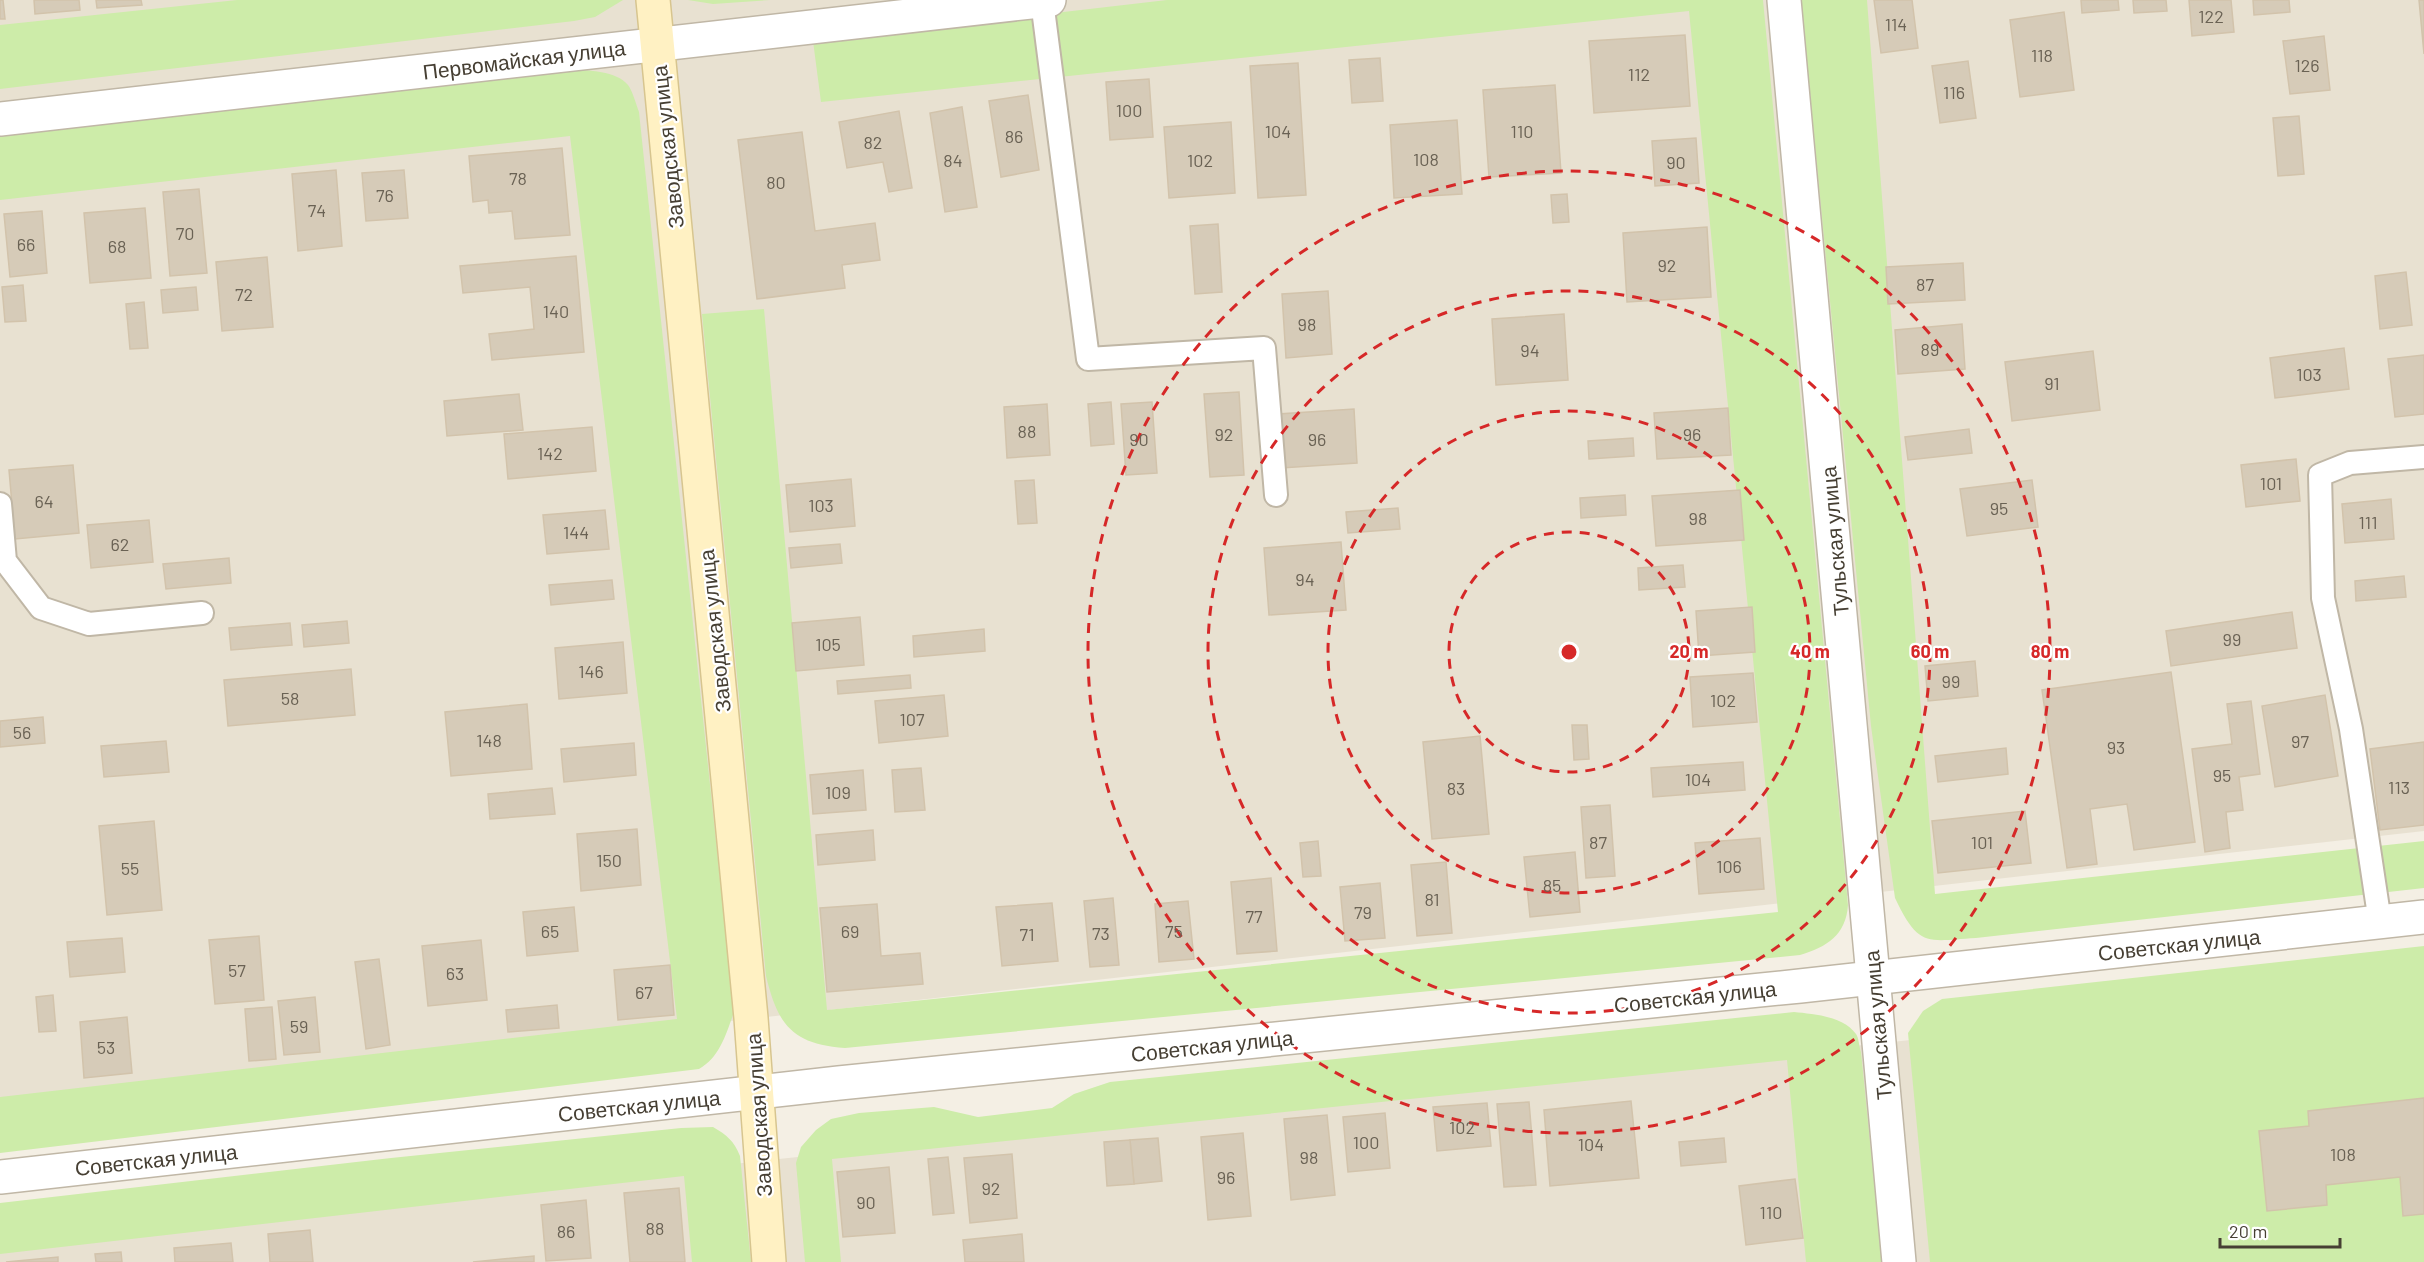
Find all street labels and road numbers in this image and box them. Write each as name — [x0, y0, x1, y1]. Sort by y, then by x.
street label: Первомайская улица — [421, 34, 627, 84]
street label: Заводская улица — [646, 64, 688, 230]
street label: Тульская улица — [1815, 465, 1853, 617]
street label: Заводская улица — [693, 548, 735, 714]
street label: Советская улица — [2097, 923, 2262, 965]
street label: Тульская улица — [1858, 949, 1896, 1101]
street label: Советская улица — [1613, 975, 1778, 1017]
street label: Советская улица — [1130, 1024, 1295, 1066]
street label: Заводская улица — [740, 1032, 776, 1198]
street label: Советская улица — [557, 1084, 722, 1126]
street label: Советская улица — [74, 1138, 239, 1180]

